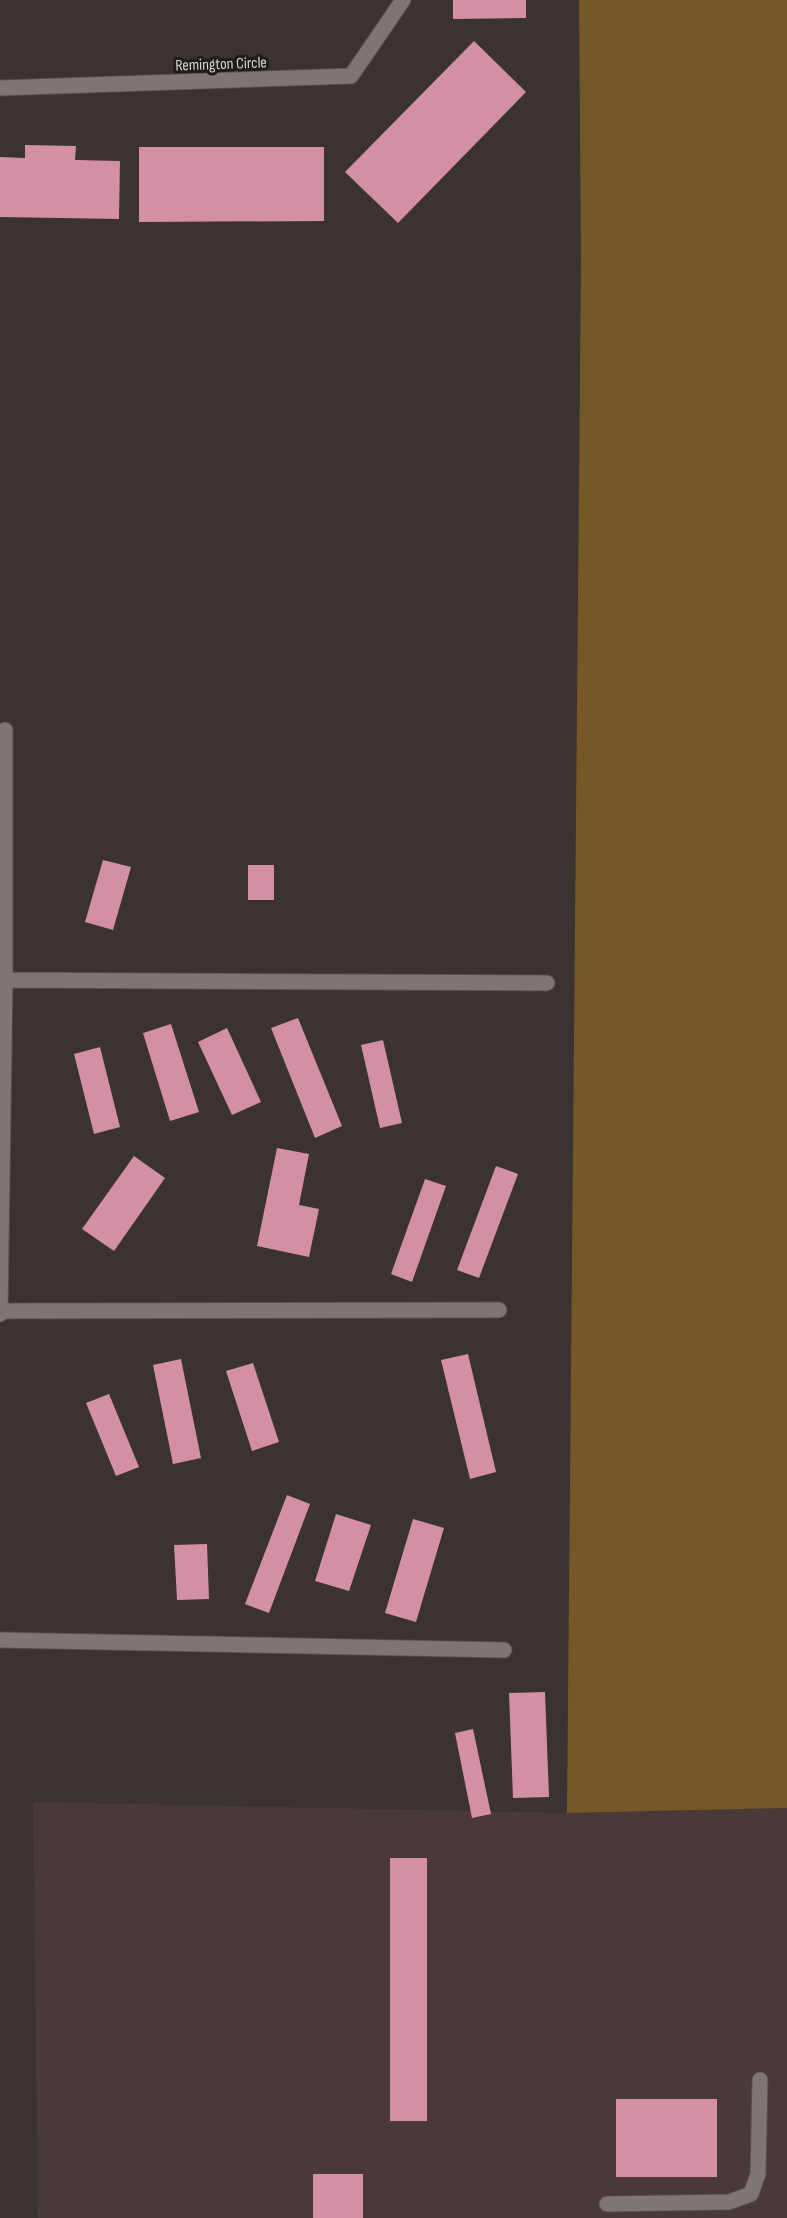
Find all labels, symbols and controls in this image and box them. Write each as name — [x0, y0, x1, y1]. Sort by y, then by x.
street label: Remington Circle — [175, 53, 267, 76]

